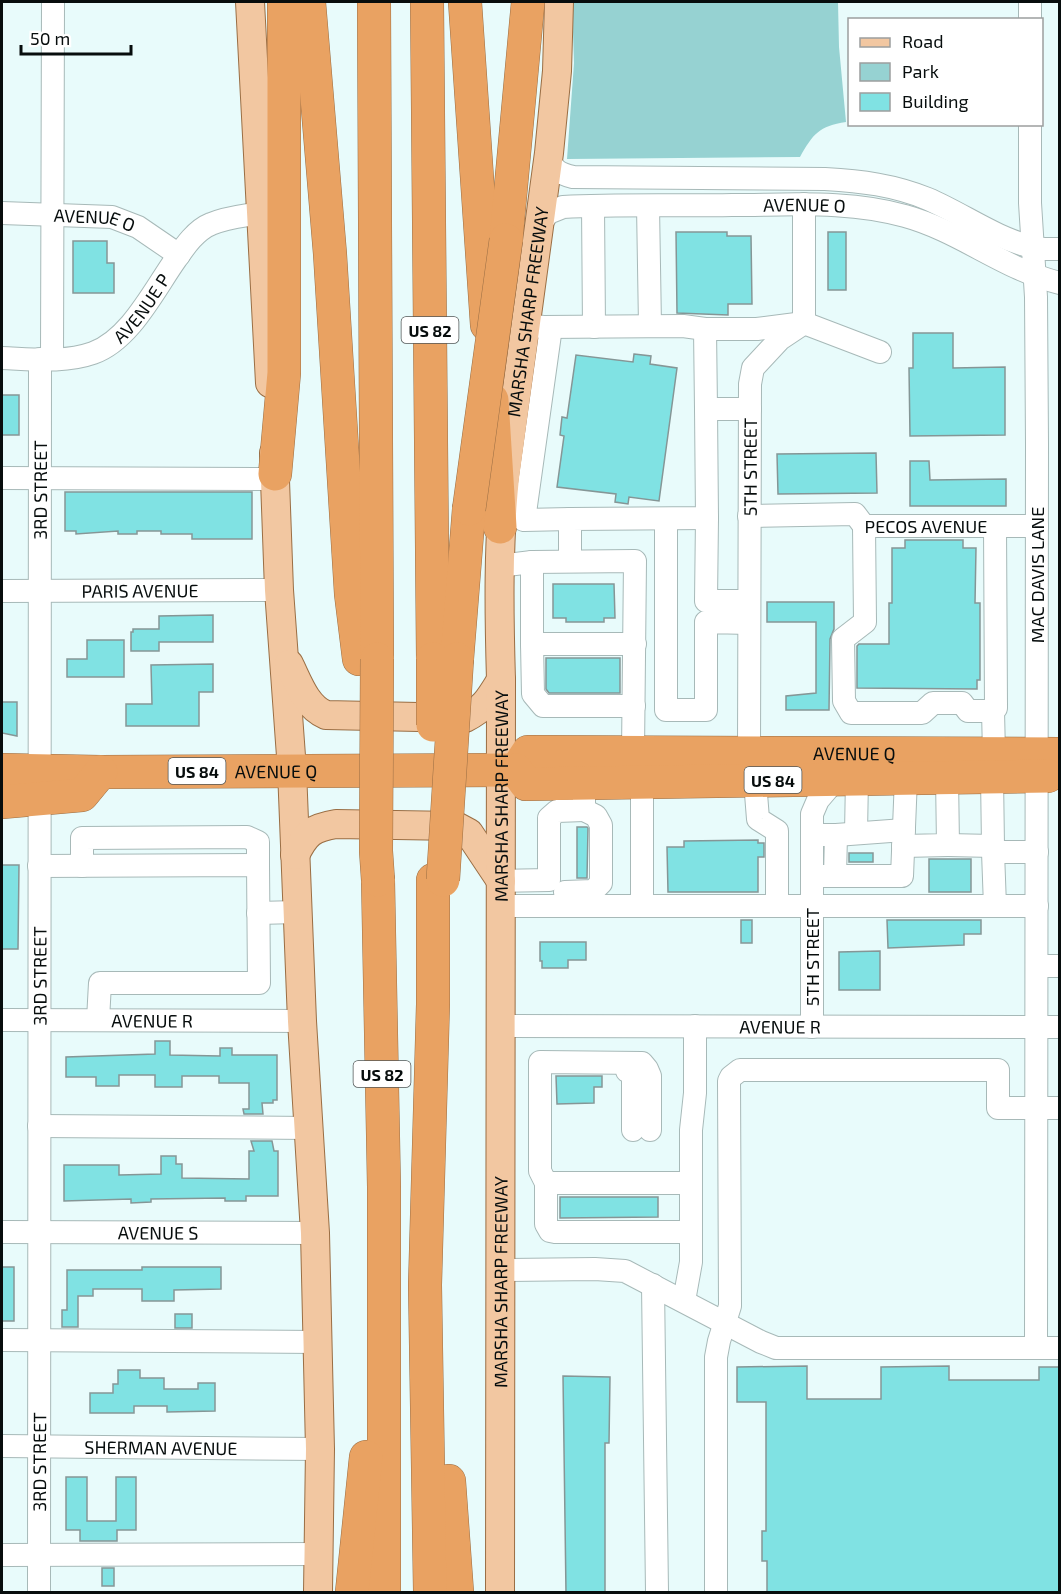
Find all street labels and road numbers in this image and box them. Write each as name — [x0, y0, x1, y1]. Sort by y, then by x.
street label: AVENUE O — [763, 193, 846, 217]
street label: AVENUE O — [53, 204, 139, 236]
street label: MARSHA SHARP FREEWAY — [502, 204, 553, 418]
street label: AVENUE P — [108, 269, 174, 348]
road number: US 82 — [402, 317, 458, 343]
street label: 5TH STREET — [739, 417, 761, 516]
street label: 3RD STREET — [29, 440, 51, 540]
street label: MAC DAVIS LANE — [1026, 507, 1048, 643]
street label: PECOS AVENUE — [865, 515, 987, 537]
street label: PARIS AVENUE — [81, 579, 199, 602]
street label: MARSHA SHARP FREEWAY — [490, 689, 512, 902]
street label: AVENUE Q — [813, 742, 896, 764]
road number: US 84 — [168, 758, 226, 784]
street label: AVENUE Q — [235, 760, 317, 782]
road number: US 84 — [744, 767, 802, 793]
street label: 5TH STREET — [801, 907, 823, 1006]
street label: 3RD STREET — [28, 926, 51, 1026]
street label: AVENUE R — [111, 1009, 193, 1032]
street label: AVENUE R — [739, 1015, 821, 1038]
road number: US 82 — [354, 1061, 410, 1087]
street label: MARSHA SHARP FREEWAY — [489, 1175, 511, 1388]
street label: AVENUE S — [118, 1221, 198, 1244]
street label: 3RD STREET — [28, 1412, 50, 1512]
street label: SHERMAN AVENUE — [84, 1436, 238, 1459]

